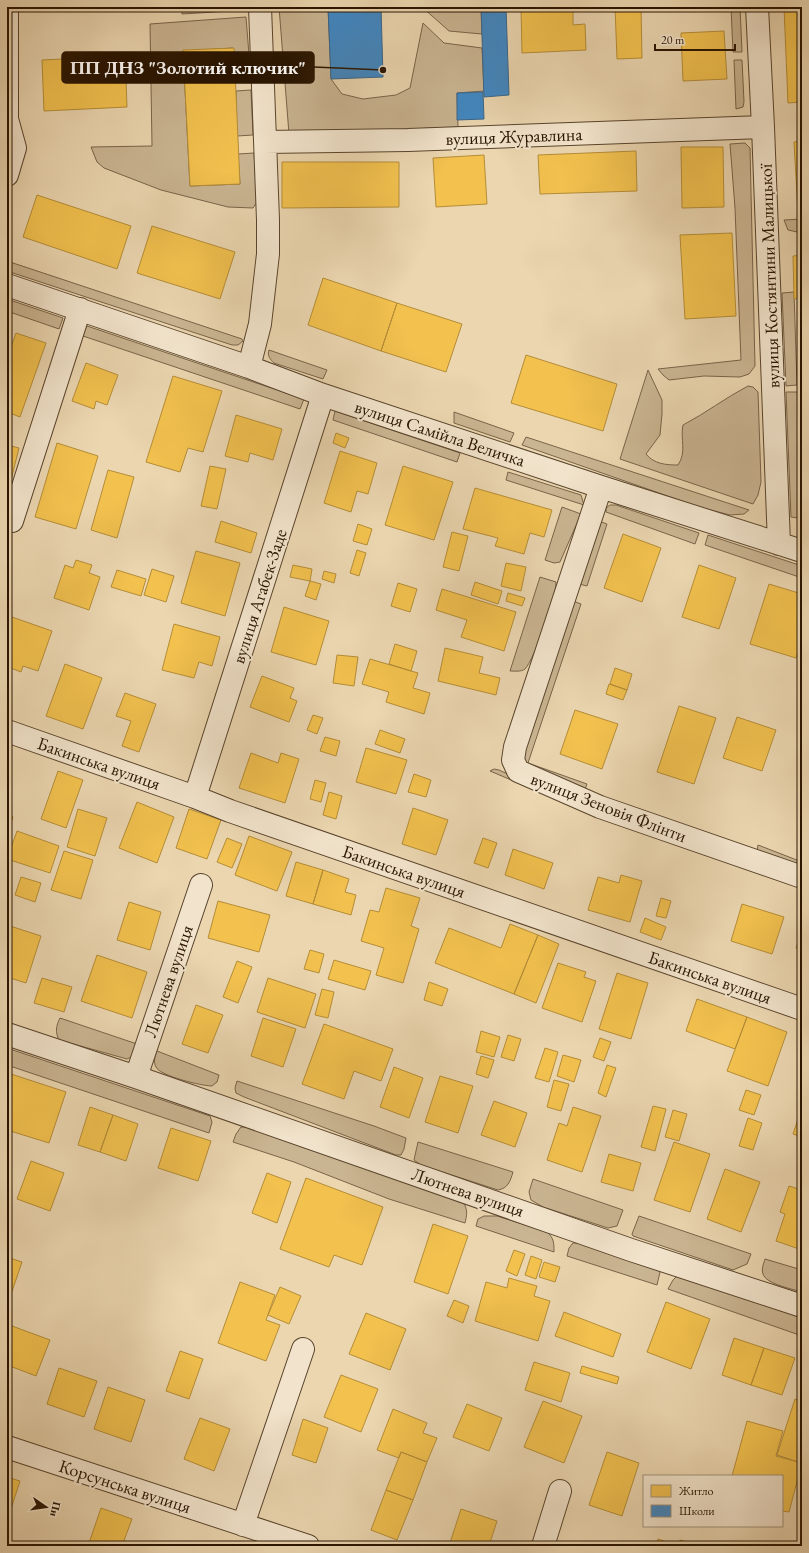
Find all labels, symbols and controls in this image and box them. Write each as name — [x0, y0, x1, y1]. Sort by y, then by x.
scale bar — [655, 26, 735, 52]
text: 20 m — [661, 32, 685, 48]
callout: ПП ДНЗ "Золотий ключик" — [62, 52, 314, 83]
text: ПП ДНЗ "Золотий ключик" — [70, 55, 306, 80]
street label: вулиця Журавлина — [445, 122, 584, 150]
street label: вулиця Костянтини Малицької — [754, 163, 784, 389]
street label: вулиця Самійла Величка — [352, 395, 529, 472]
street label: вулиця Агабек-Заде — [226, 526, 292, 666]
street label: Бакинська вулиця — [34, 731, 164, 795]
street label: вулиця Зеновія Флінти — [528, 767, 691, 847]
street label: Бакинська вулиця — [339, 839, 469, 903]
street label: Лютнева вулиця — [138, 922, 198, 1040]
street label: Бакинська вулиця — [645, 945, 775, 1009]
street label: Лютнева вулиця — [409, 1162, 527, 1222]
street label: Корсунська вулиця — [56, 1454, 194, 1518]
legend — [643, 1475, 783, 1527]
text: Житло — [678, 1483, 714, 1499]
north arrow — [26, 1487, 66, 1527]
text: Пн — [47, 1500, 64, 1519]
text: Школи — [679, 1503, 715, 1519]

